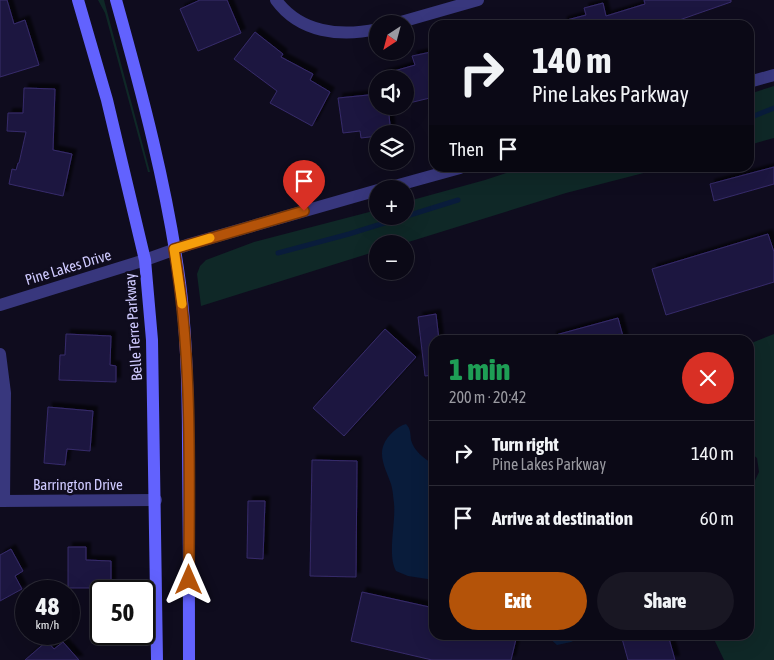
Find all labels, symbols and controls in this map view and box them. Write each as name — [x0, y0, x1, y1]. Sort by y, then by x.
north arrow — [369, 15, 414, 60]
map controls — [369, 15, 414, 280]
icon: right — [449, 40, 514, 105]
text: 140 m — [532, 40, 611, 80]
button: sound — [369, 70, 414, 115]
text: Pine Lakes Parkway — [532, 81, 689, 107]
button: layers — [369, 125, 414, 170]
icon: arrive — [494, 135, 522, 163]
text: Then — [449, 138, 484, 160]
pin — [283, 160, 325, 211]
icon: arrive — [290, 167, 318, 195]
button: + — [369, 180, 414, 225]
button: − — [369, 235, 414, 280]
street label: Pine Lakes Drive — [23, 246, 113, 288]
street label: Belle Terre Parkway — [121, 273, 145, 381]
text: 1 min — [449, 352, 510, 386]
button: close — [682, 352, 734, 404]
text: 200 m · 20:42 — [449, 388, 526, 406]
text: Turn right — [492, 433, 559, 455]
icon: right — [449, 439, 477, 467]
text: 140 m — [691, 442, 734, 464]
text: Pine Lakes Parkway — [492, 455, 606, 473]
street label: Barrington Drive — [33, 476, 123, 493]
icon: arrive — [449, 504, 477, 532]
text: Arrive at destination — [492, 507, 633, 529]
text: 60 m — [700, 507, 734, 529]
position arrow — [162, 553, 214, 605]
button: Exit — [449, 572, 587, 630]
button: Share — [597, 572, 734, 630]
speed limit sign: 50 — [90, 580, 155, 645]
text: 48 — [36, 592, 59, 620]
text: km/h — [36, 618, 59, 632]

